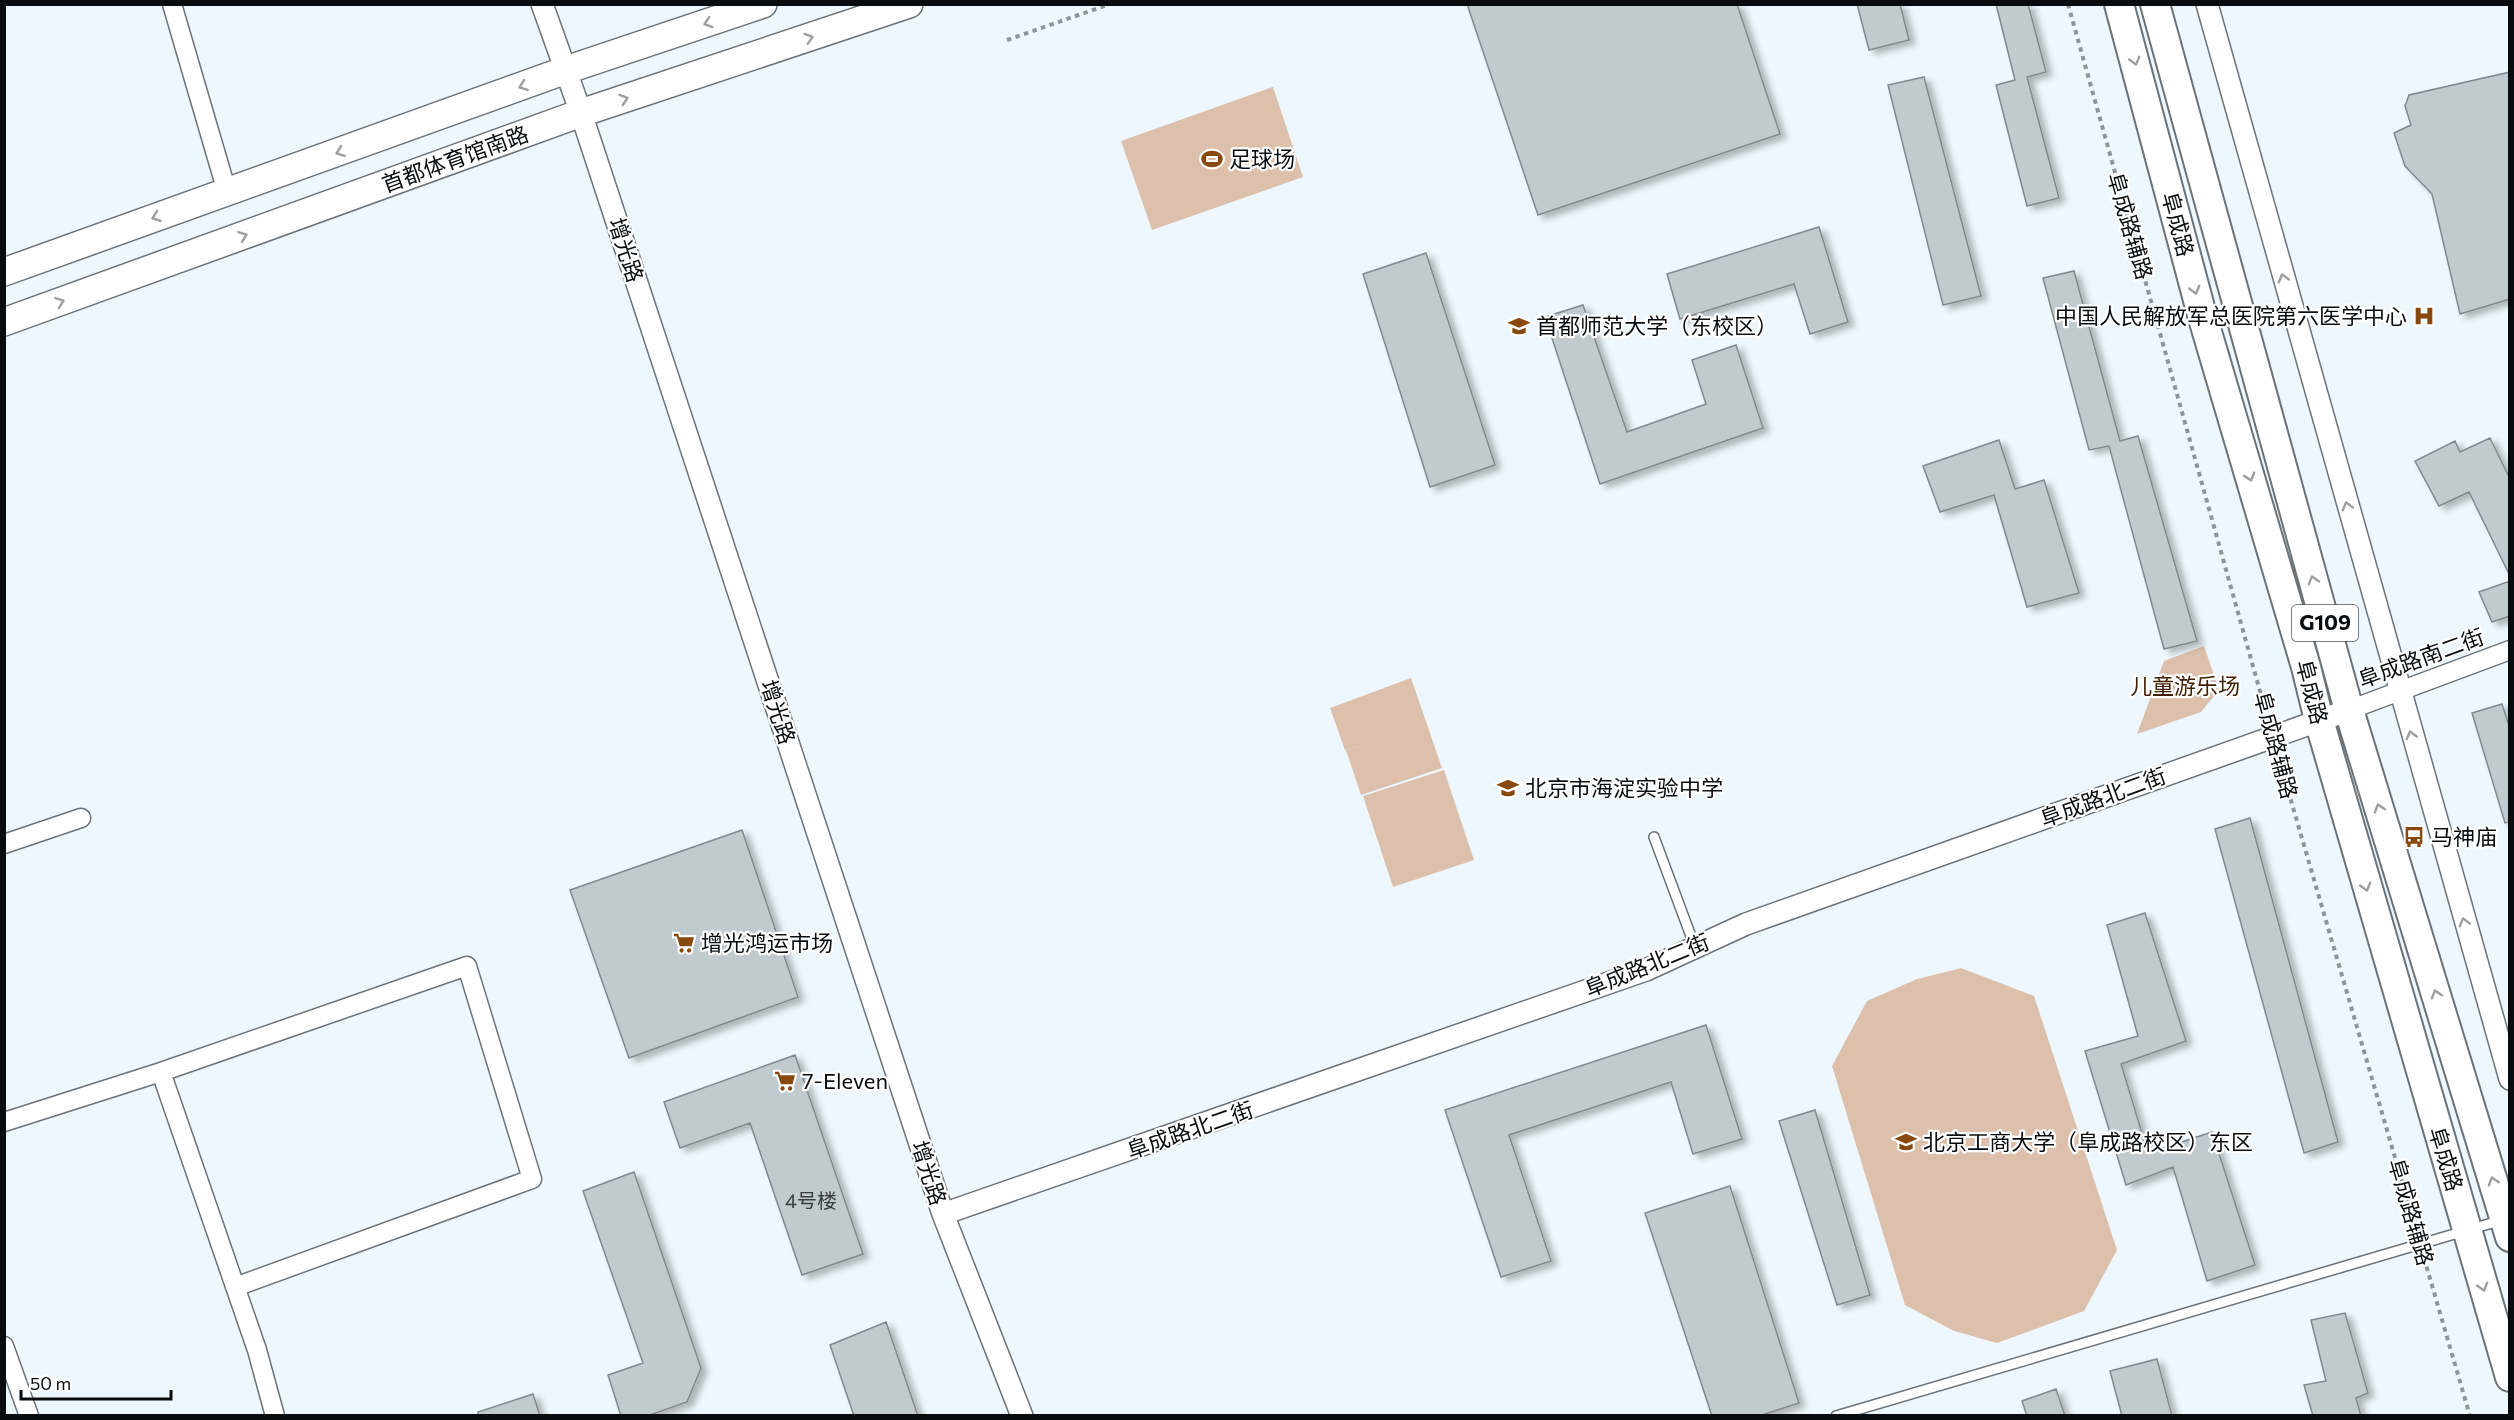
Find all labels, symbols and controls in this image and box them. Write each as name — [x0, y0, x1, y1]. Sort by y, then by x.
one-way arrow — [703, 16, 714, 28]
one-way arrow — [803, 32, 814, 45]
one-way arrow — [2128, 55, 2140, 66]
one-way arrow — [518, 78, 529, 91]
one-way arrow — [618, 94, 629, 106]
street label: 首都体育馆南路 — [378, 120, 532, 198]
one-way arrow — [335, 144, 346, 157]
place label: 足球场 — [1229, 145, 1295, 172]
sports icon: 足球场 — [1200, 147, 1224, 171]
street label: 阜成路辅路 — [2102, 169, 2159, 282]
street label: 阜成路 — [2157, 188, 2200, 259]
one-way arrow — [151, 210, 162, 223]
street label: 增光路 — [603, 214, 650, 285]
one-way arrow — [237, 230, 248, 243]
one-way arrow — [2277, 273, 2290, 283]
one-way arrow — [2188, 285, 2201, 295]
one-way arrow — [53, 297, 64, 309]
place label: 中国人民解放军总医院第六医学中心 — [2055, 302, 2407, 329]
hospital icon: 中国人民解放军总医院第六医学中心 — [2412, 304, 2436, 328]
place label: 首都师范大学（东校区） — [1536, 312, 1778, 339]
school or university icon: 首都师范大学（东校区） — [1507, 314, 1531, 338]
one-way arrow — [2243, 471, 2255, 482]
one-way arrow — [2342, 502, 2354, 512]
one-way arrow — [2308, 575, 2320, 586]
road number: G109 — [2292, 605, 2358, 641]
street label: 阜成路南二街 — [2354, 622, 2487, 693]
street label: 阜成路 — [2291, 657, 2334, 727]
park label: 儿童游乐场 — [2130, 672, 2240, 699]
street label: 增光路 — [755, 676, 802, 747]
street label: 阜成路辅路 — [2249, 688, 2304, 801]
one-way arrow — [2406, 730, 2418, 741]
street label: 阜成路北二街 — [2036, 761, 2169, 832]
place label: 北京市海淀实验中学 — [1525, 774, 1723, 801]
school or university icon: 北京市海淀实验中学 — [1496, 776, 1520, 800]
one-way arrow — [2373, 803, 2386, 814]
place label: 马神庙 — [2431, 823, 2497, 850]
bus stop icon: 马神庙 — [2402, 825, 2426, 849]
one-way arrow — [2359, 882, 2372, 892]
one-way arrow — [2459, 917, 2472, 927]
street label: 阜成路北二街 — [1581, 927, 1713, 1002]
place label: 增光鸿运市场 — [701, 929, 833, 956]
supermarket icon: 增光鸿运市场 — [672, 931, 696, 955]
one-way arrow — [2431, 989, 2443, 1000]
place label: 7-Eleven — [802, 1067, 888, 1094]
supermarket icon: 7-Eleven — [773, 1069, 797, 1093]
street label: 阜成路北二街 — [1123, 1095, 1257, 1164]
street label: 阜成路 — [2424, 1123, 2469, 1194]
place label: 北京工商大学（阜成路校区）东区 — [1923, 1128, 2253, 1155]
school or university icon: 北京工商大学（阜成路校区）东区 — [1894, 1130, 1918, 1154]
street label: 增光路 — [906, 1137, 953, 1208]
street label: 阜成路辅路 — [2383, 1155, 2440, 1268]
one-way arrow — [2487, 1176, 2500, 1187]
house number: 4号楼 — [785, 1188, 837, 1212]
one-way arrow — [2476, 1281, 2488, 1292]
scale bar — [21, 1363, 171, 1401]
text: 50 m — [30, 1372, 71, 1394]

